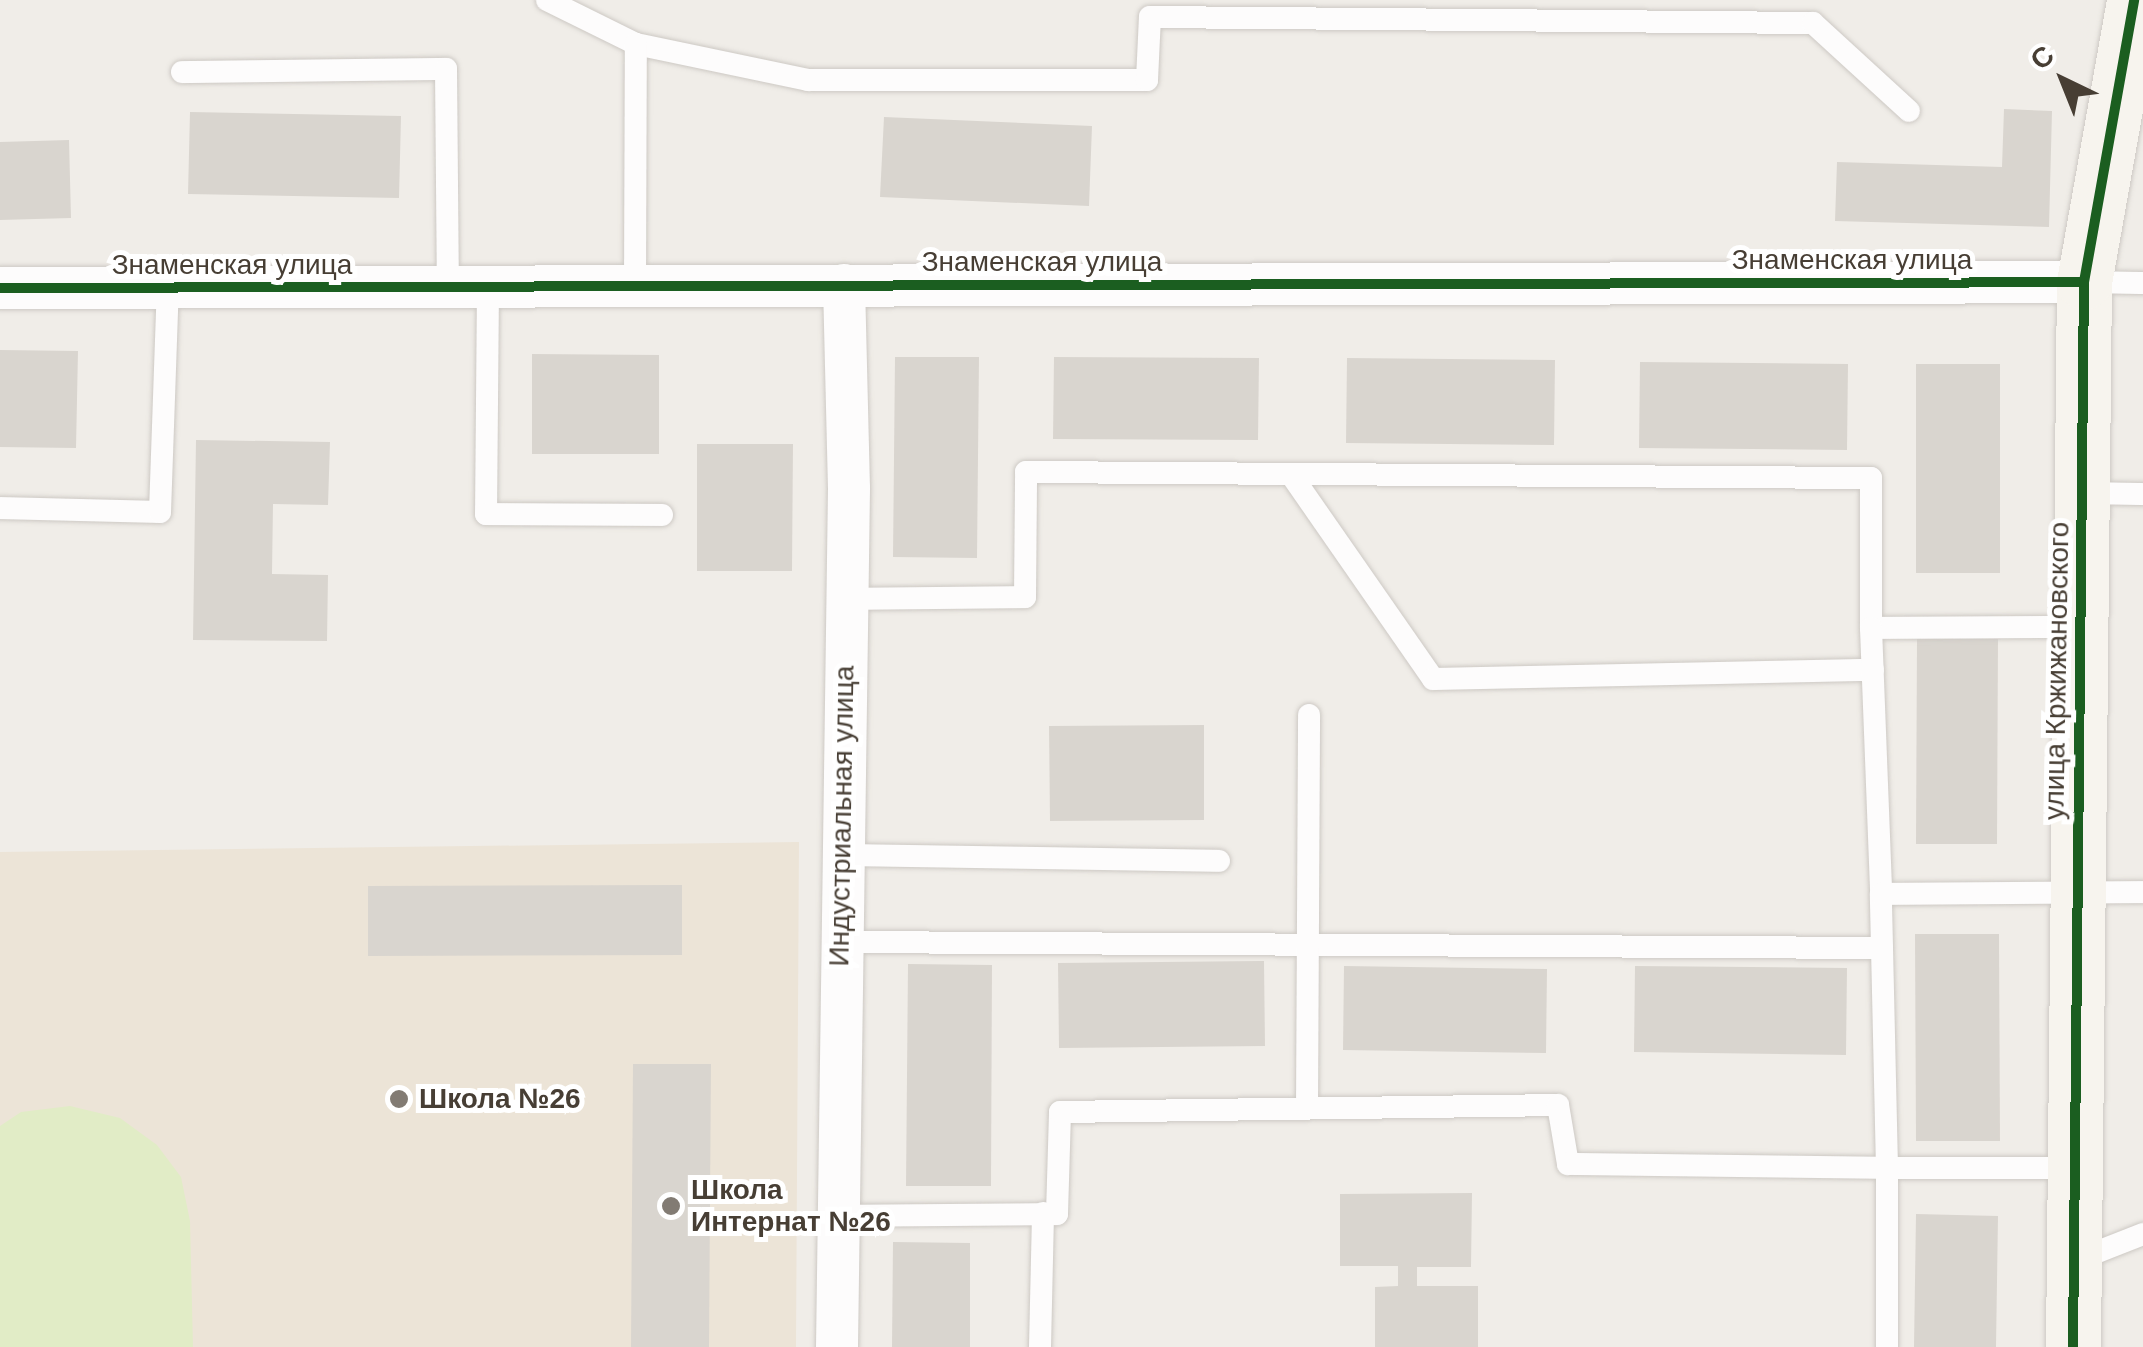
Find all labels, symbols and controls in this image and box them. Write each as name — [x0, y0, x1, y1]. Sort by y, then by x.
north arrow — [2013, 30, 2113, 130]
text: С — [2024, 39, 2060, 76]
street label: Знаменская улица — [1732, 243, 1972, 277]
street label: Знаменская улица — [922, 245, 1162, 279]
street label: Знаменская улица — [112, 248, 352, 282]
street label: улица Кржижановского — [2038, 522, 2076, 820]
street label: Индустриальная улица — [823, 665, 861, 967]
place label: Школа №26 — [419, 1082, 581, 1116]
marker: Школа №26 — [388, 1088, 410, 1110]
place label: Школа Интернат №26 — [691, 1173, 891, 1239]
marker: Школа Интернат №26 — [660, 1195, 682, 1217]

